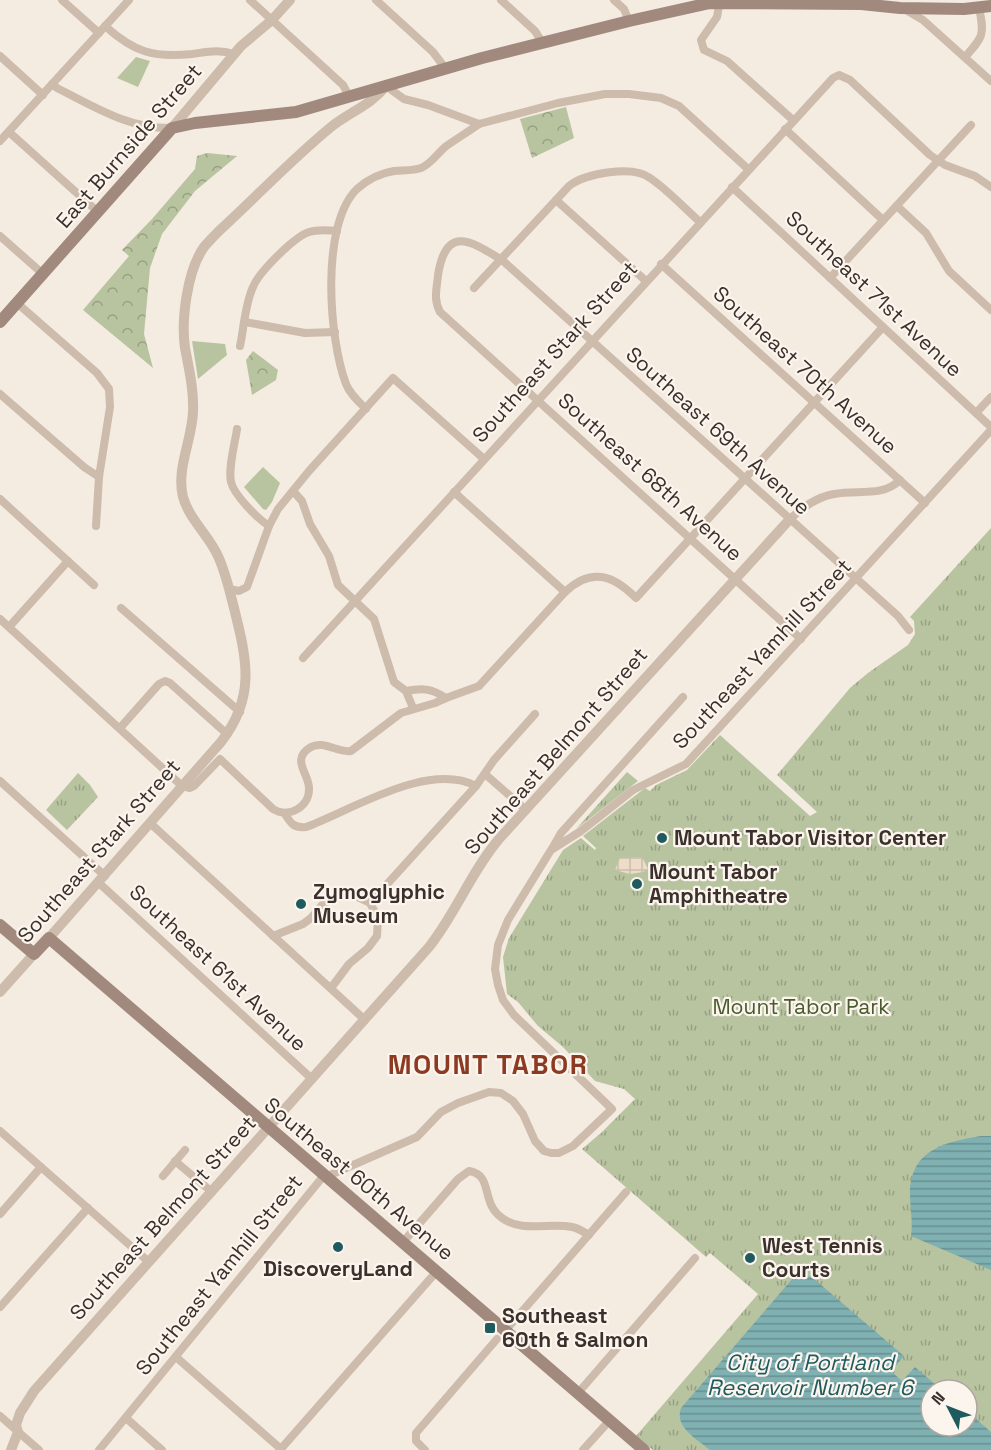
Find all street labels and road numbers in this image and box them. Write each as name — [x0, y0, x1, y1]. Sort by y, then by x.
street label: East Burnside Street — [50, 58, 207, 233]
street label: Southeast 71st Avenue — [780, 205, 968, 383]
street label: Southeast Stark Street — [466, 255, 643, 448]
street label: Southeast 70th Avenue — [708, 280, 903, 459]
street label: Southeast 69th Avenue — [620, 341, 816, 521]
street label: Southeast 68th Avenue — [552, 387, 748, 567]
street label: Southeast Yamhill Street — [666, 553, 857, 754]
street label: Southeast Belmont Street — [458, 641, 653, 860]
street label: Southeast Stark Street — [11, 753, 186, 948]
street label: Southeast 61st Avenue — [124, 878, 313, 1057]
street label: Southeast 60th Avenue — [259, 1091, 460, 1266]
street label: Southeast Belmont Street — [64, 1110, 262, 1325]
street label: Southeast Yamhill Street — [129, 1169, 308, 1380]

